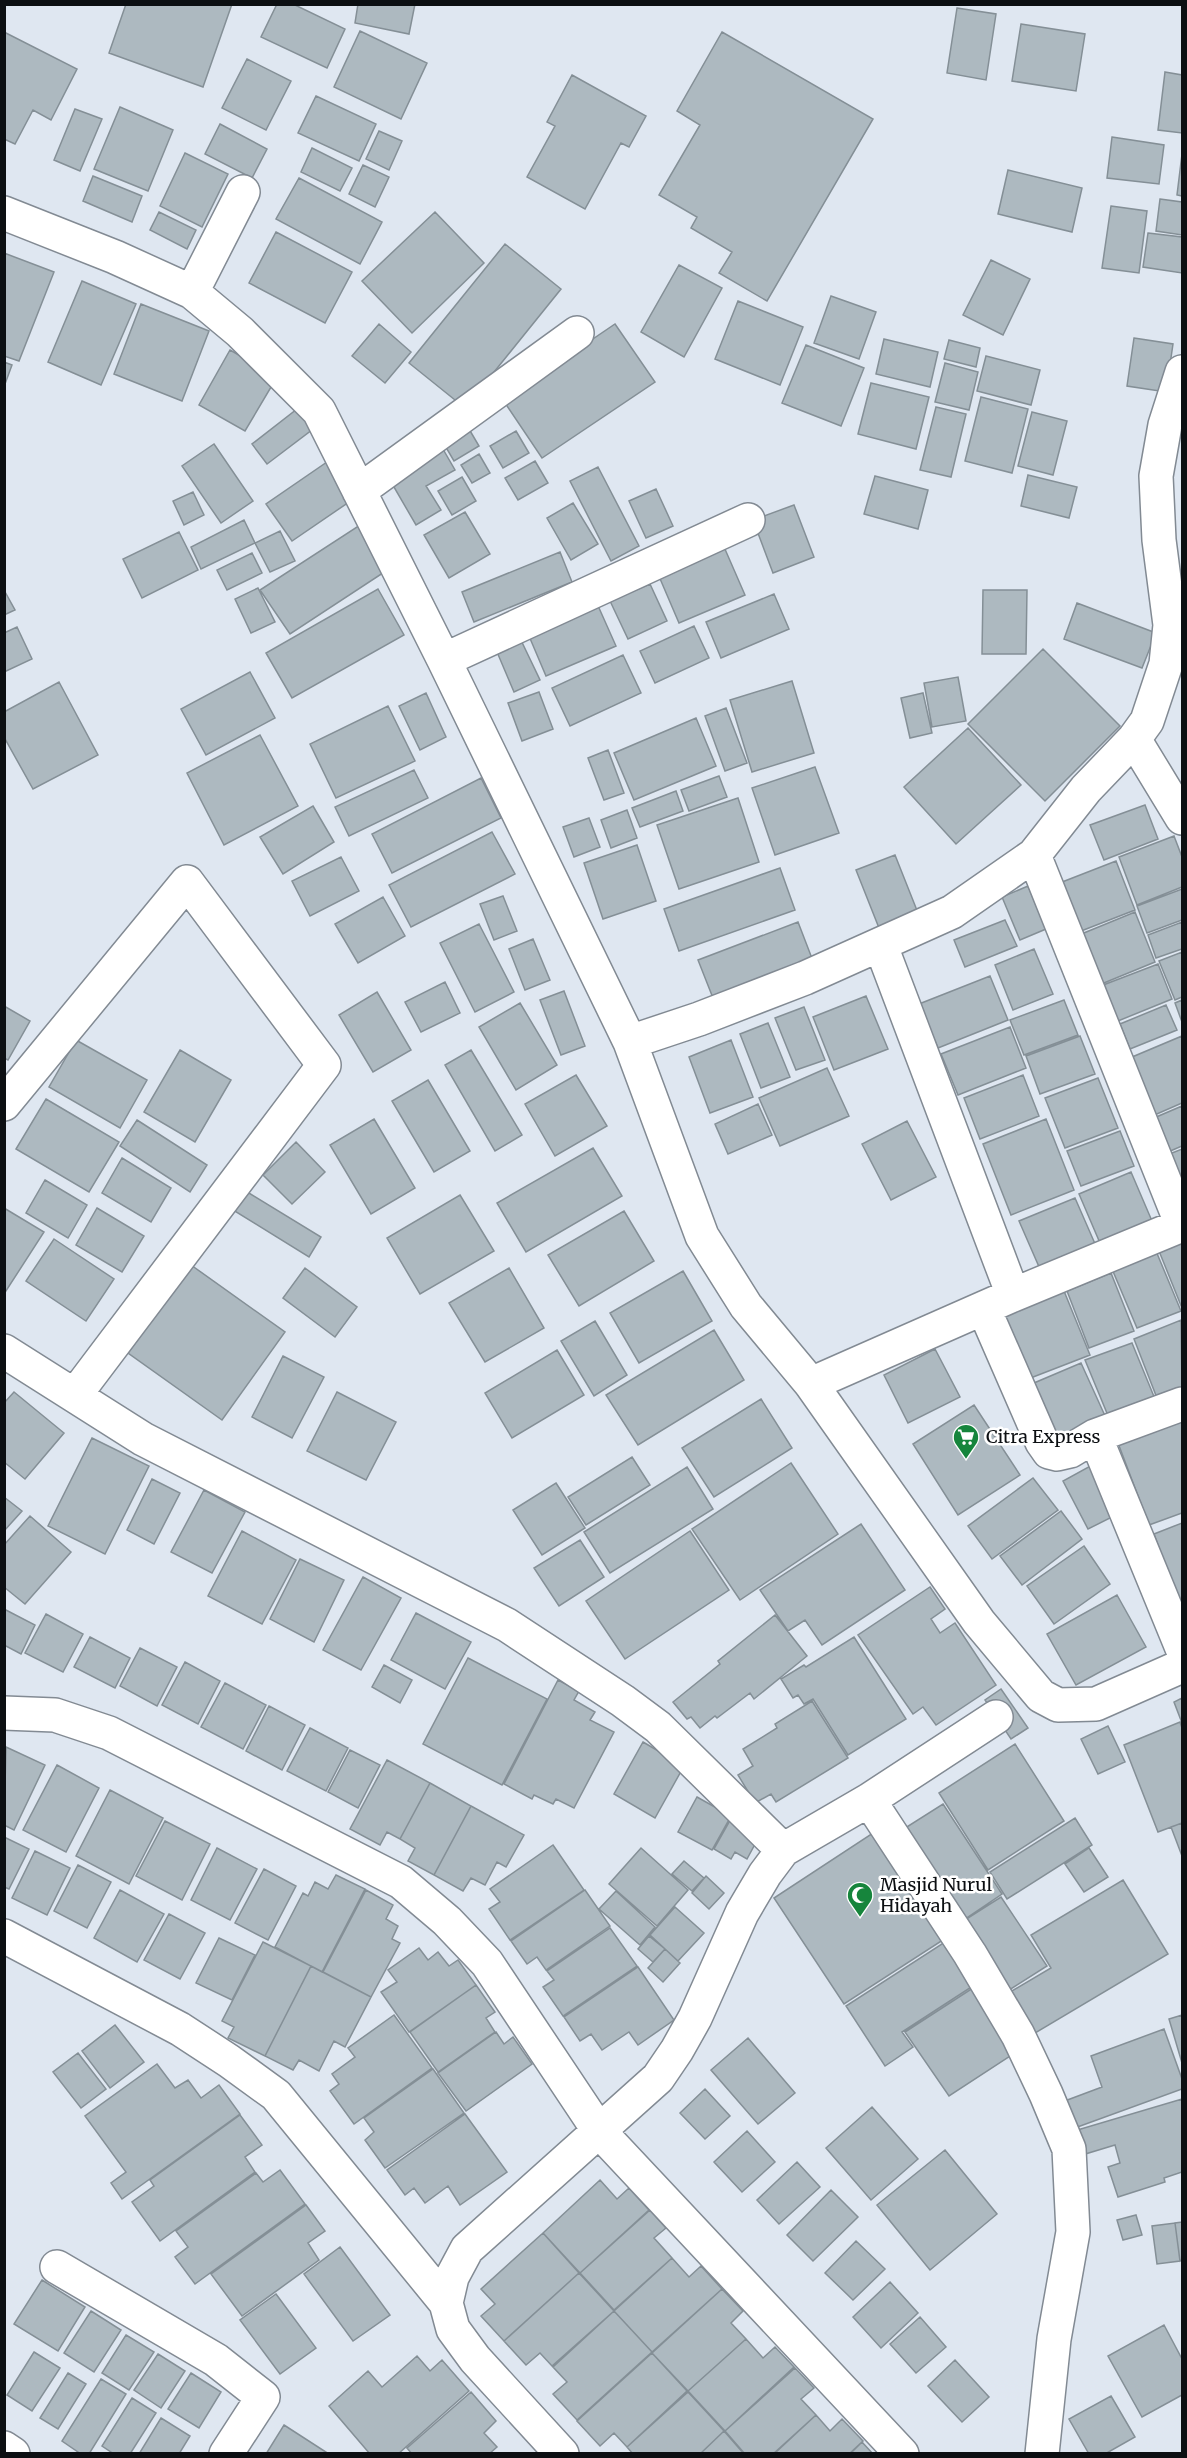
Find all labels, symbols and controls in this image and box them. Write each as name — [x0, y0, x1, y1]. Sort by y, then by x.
supermarket icon: Citra Express — [951, 1422, 981, 1460]
place label: Citra Express — [986, 1425, 1101, 1448]
place label: Masjid Nurul Hidayah — [880, 1873, 992, 1917]
mosque icon: Masjid Nurul Hidayah — [845, 1880, 875, 1918]

